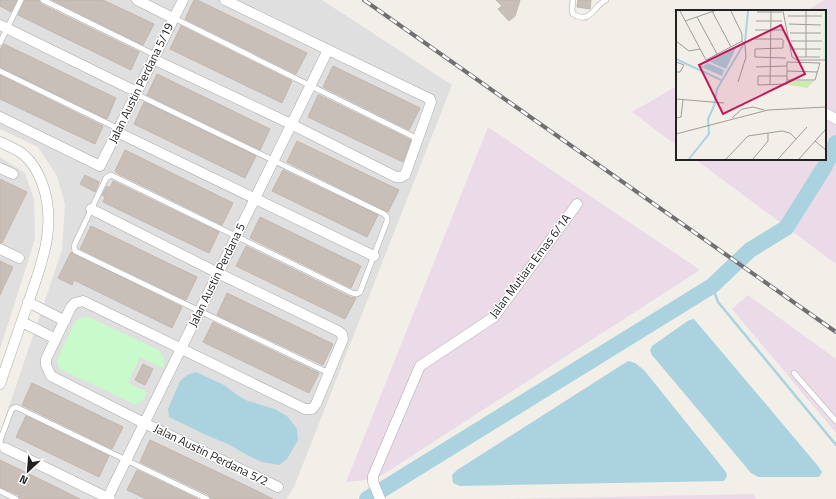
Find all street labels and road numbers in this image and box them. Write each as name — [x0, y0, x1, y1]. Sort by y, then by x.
street label: Jalan Austin Perdana 5/19 — [103, 19, 178, 146]
street label: Jalan Mutiara Emas 6/1A — [484, 210, 575, 322]
street label: Jalan Austin Perdana 5 — [183, 219, 250, 330]
street label: Jalan Austin Perdana 5/2 — [151, 419, 272, 491]

